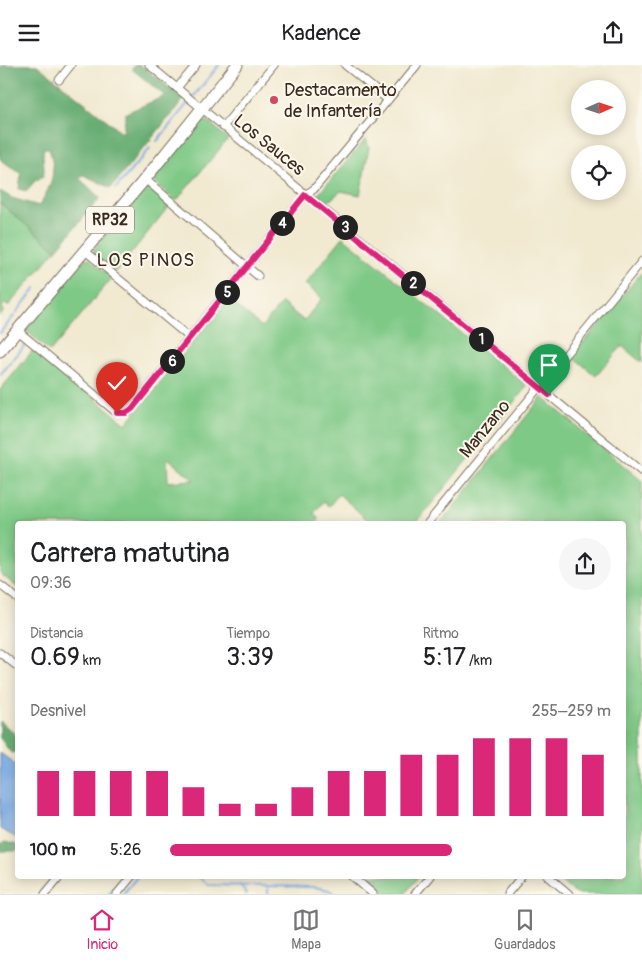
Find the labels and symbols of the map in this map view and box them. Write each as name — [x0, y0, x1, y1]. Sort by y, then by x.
place label: Destacamento de Infantería — [284, 79, 397, 123]
north arrow — [571, 80, 626, 135]
marker: Destacamento de Infantería — [268, 94, 280, 106]
street label: Los Sauces — [229, 109, 309, 181]
road number: RP32 — [86, 207, 134, 233]
pin: 4 — [270, 211, 294, 235]
pin: 3 — [332, 215, 358, 239]
district label: LOS PINOS — [97, 248, 195, 272]
pin: 2 — [400, 271, 426, 295]
pin: 5 — [214, 279, 240, 305]
pin: 1 — [468, 327, 494, 351]
pin — [528, 344, 570, 395]
pin: 6 — [160, 349, 184, 373]
pin — [96, 362, 138, 413]
street label: Manzano — [455, 395, 516, 463]

